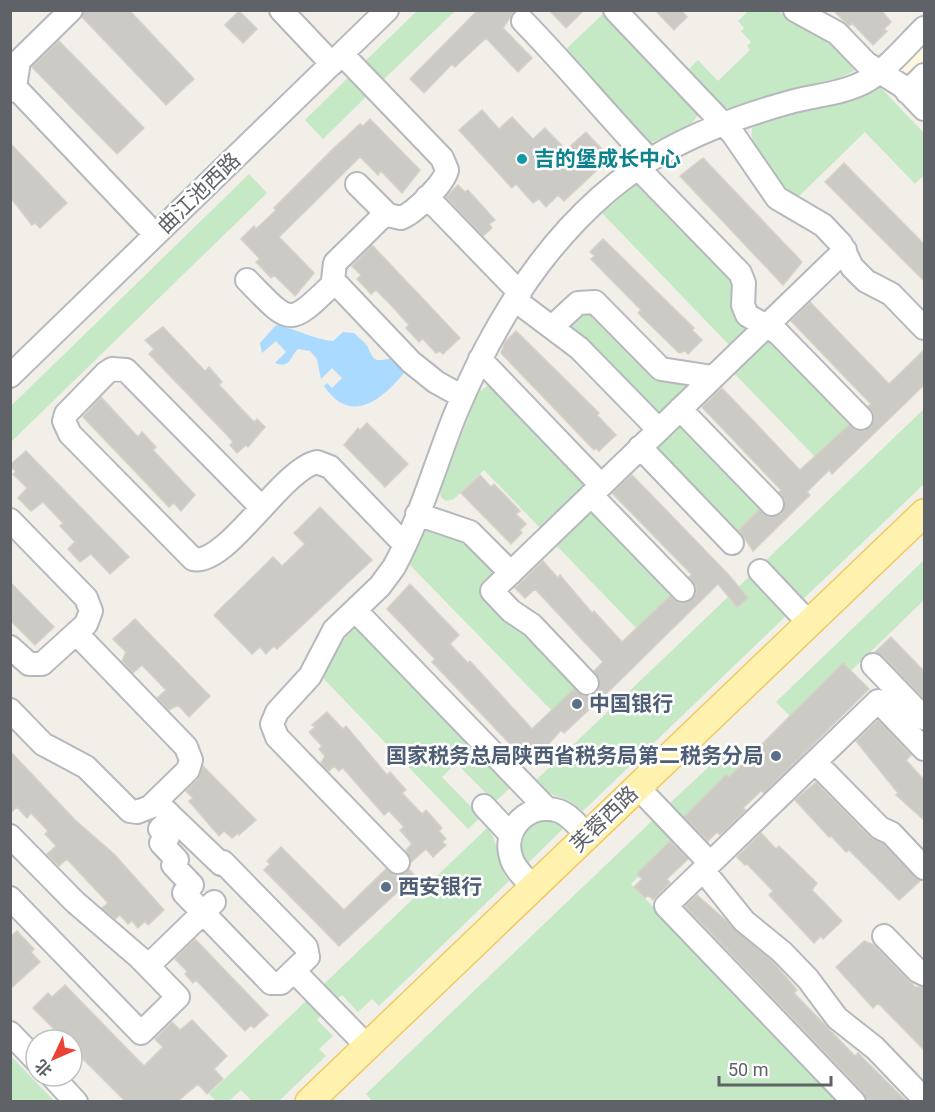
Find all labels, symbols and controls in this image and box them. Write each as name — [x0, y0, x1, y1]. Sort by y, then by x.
place label: 吉的堡成长中心 — [534, 147, 681, 171]
street label: 曲江池西路 — [153, 148, 245, 238]
marker: 吉的堡成长中心 — [515, 152, 529, 166]
place label: 中国银行 — [589, 692, 673, 716]
marker: 中国银行 — [570, 697, 584, 711]
place label: 国家税务总局陕西省税务局第二税务分局 — [386, 744, 764, 768]
marker: 国家税务总局陕西省税务局第二税务分局 — [769, 749, 783, 763]
street label: 芙蓉西路 — [565, 781, 643, 857]
place label: 西安银行 — [398, 875, 482, 899]
marker: 西安银行 — [379, 880, 393, 894]
north arrow — [24, 1028, 84, 1088]
scale bar — [719, 1049, 832, 1087]
text: 北 — [31, 1056, 56, 1080]
text: 50 m — [728, 1059, 768, 1080]

